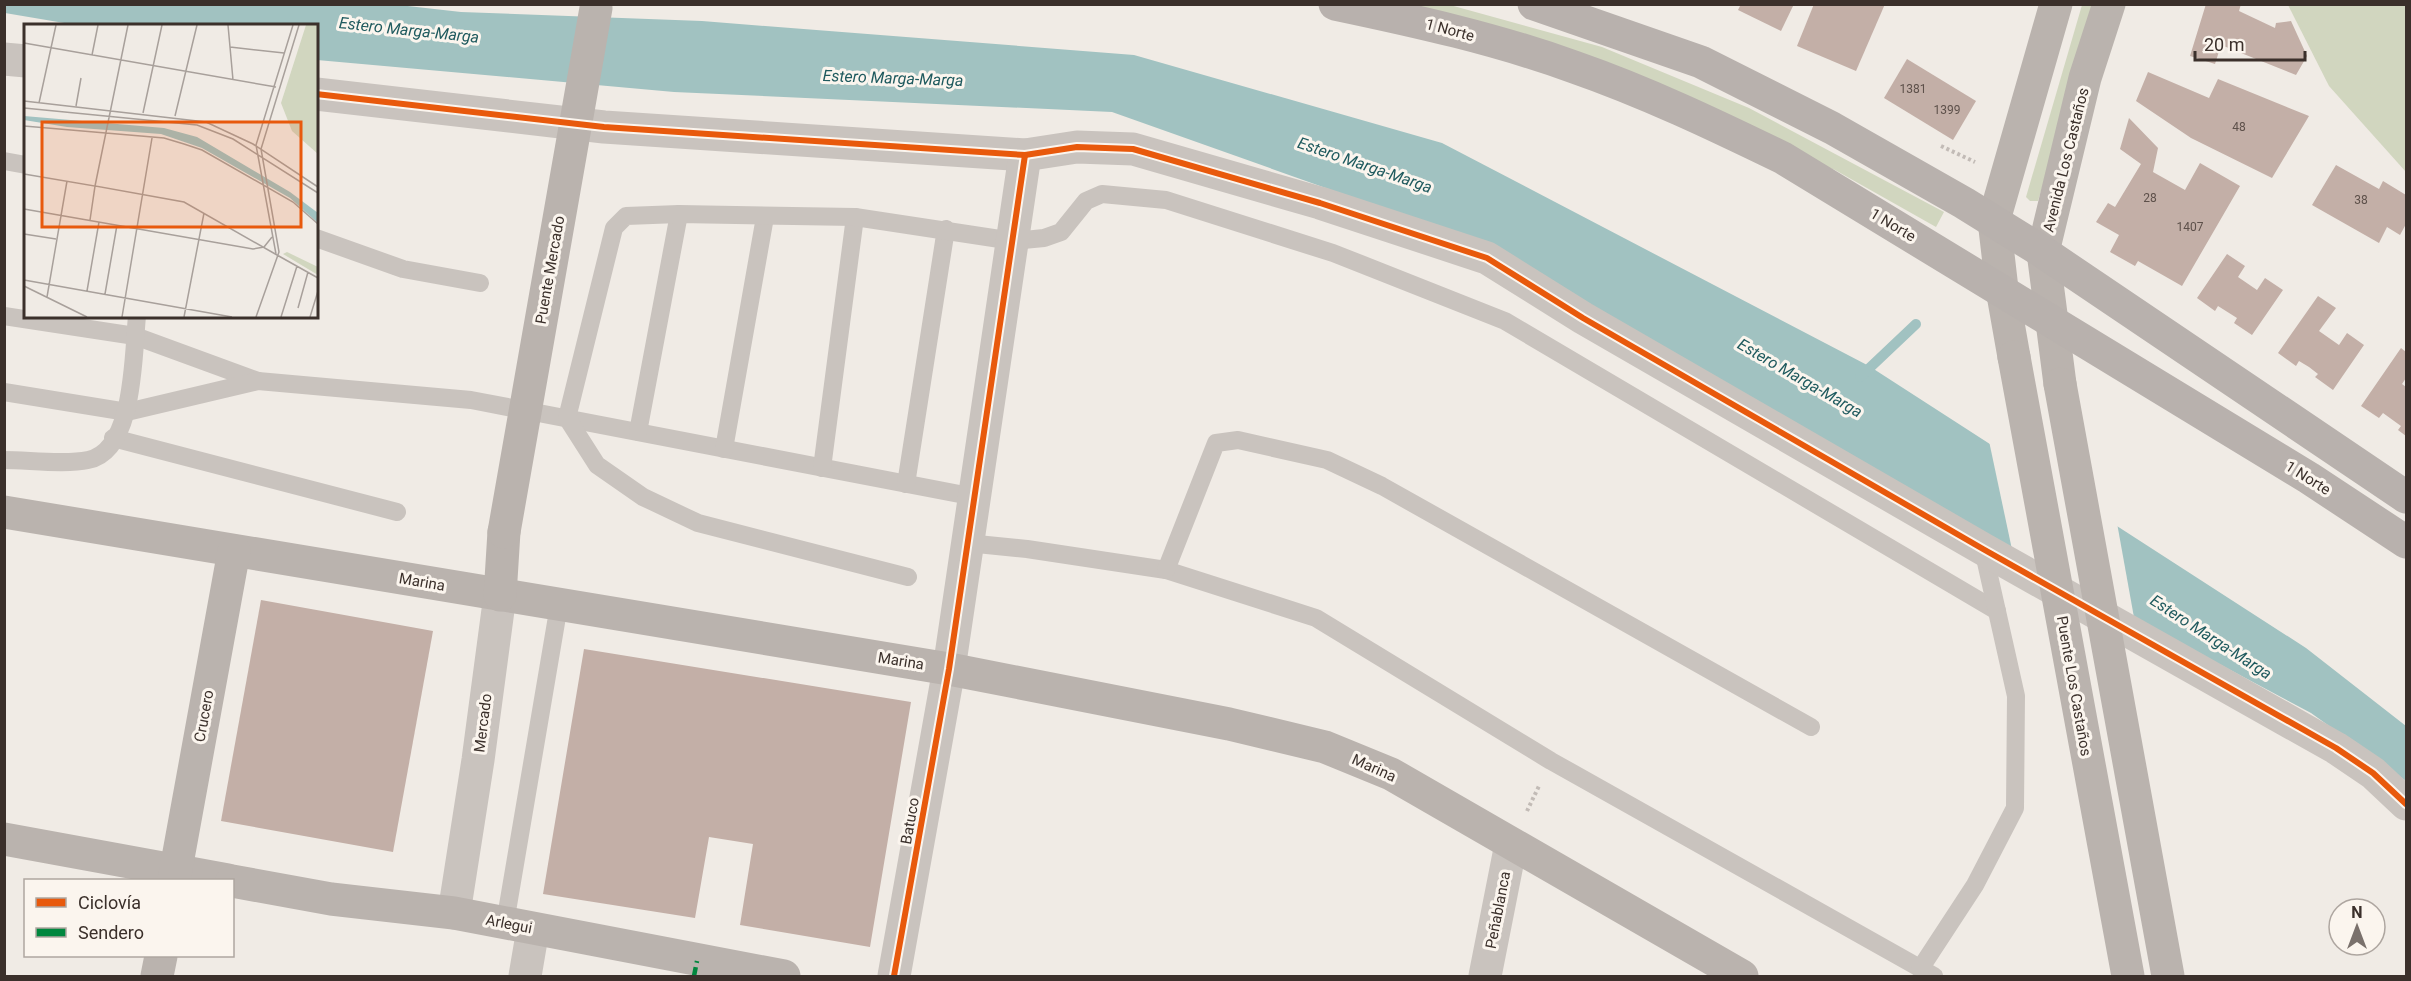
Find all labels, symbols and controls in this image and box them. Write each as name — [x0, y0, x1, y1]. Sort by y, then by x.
water label: Estero Marga-Marga — [338, 13, 480, 47]
street label: 1 Norte — [1424, 15, 1476, 45]
inset map — [24, 24, 318, 318]
scale bar — [2195, 24, 2304, 62]
text: 20 m — [2204, 34, 2244, 55]
water label: Estero Marga-Marga — [822, 66, 964, 90]
house number: 1381 — [1900, 82, 1926, 96]
street label: Avenida Los Castaños — [2039, 86, 2093, 234]
house number: 1399 — [1934, 103, 1960, 117]
house number: 48 — [2232, 120, 2246, 134]
water label: Estero Marga-Marga — [1295, 133, 1435, 197]
house number: 28 — [2143, 191, 2157, 205]
house number: 38 — [2354, 193, 2368, 207]
street label: 1 Norte — [1867, 204, 1919, 246]
street label: Puente Mercado — [532, 214, 568, 326]
house number: 1407 — [2177, 220, 2204, 234]
water label: Estero Marga-Marga — [1734, 335, 1866, 421]
street label: 1 Norte — [2282, 457, 2334, 499]
street label: Marina — [398, 569, 446, 595]
water label: Estero Marga-Marga — [2147, 591, 2275, 683]
street label: Puente Los Castaños — [2053, 615, 2095, 757]
street label: Marina — [877, 648, 925, 674]
street label: Crucero — [191, 689, 217, 743]
street label: Mercado — [470, 693, 496, 753]
street label: Marina — [1349, 750, 1399, 786]
street label: Batuco — [897, 796, 923, 846]
street label: Peñablanca — [1482, 870, 1514, 950]
legend — [24, 879, 234, 957]
text: Ciclovía — [78, 892, 141, 913]
north arrow — [2327, 897, 2387, 957]
text: N — [2351, 903, 2363, 922]
street label: Arlegui — [484, 911, 534, 937]
text: Sendero — [78, 922, 144, 943]

